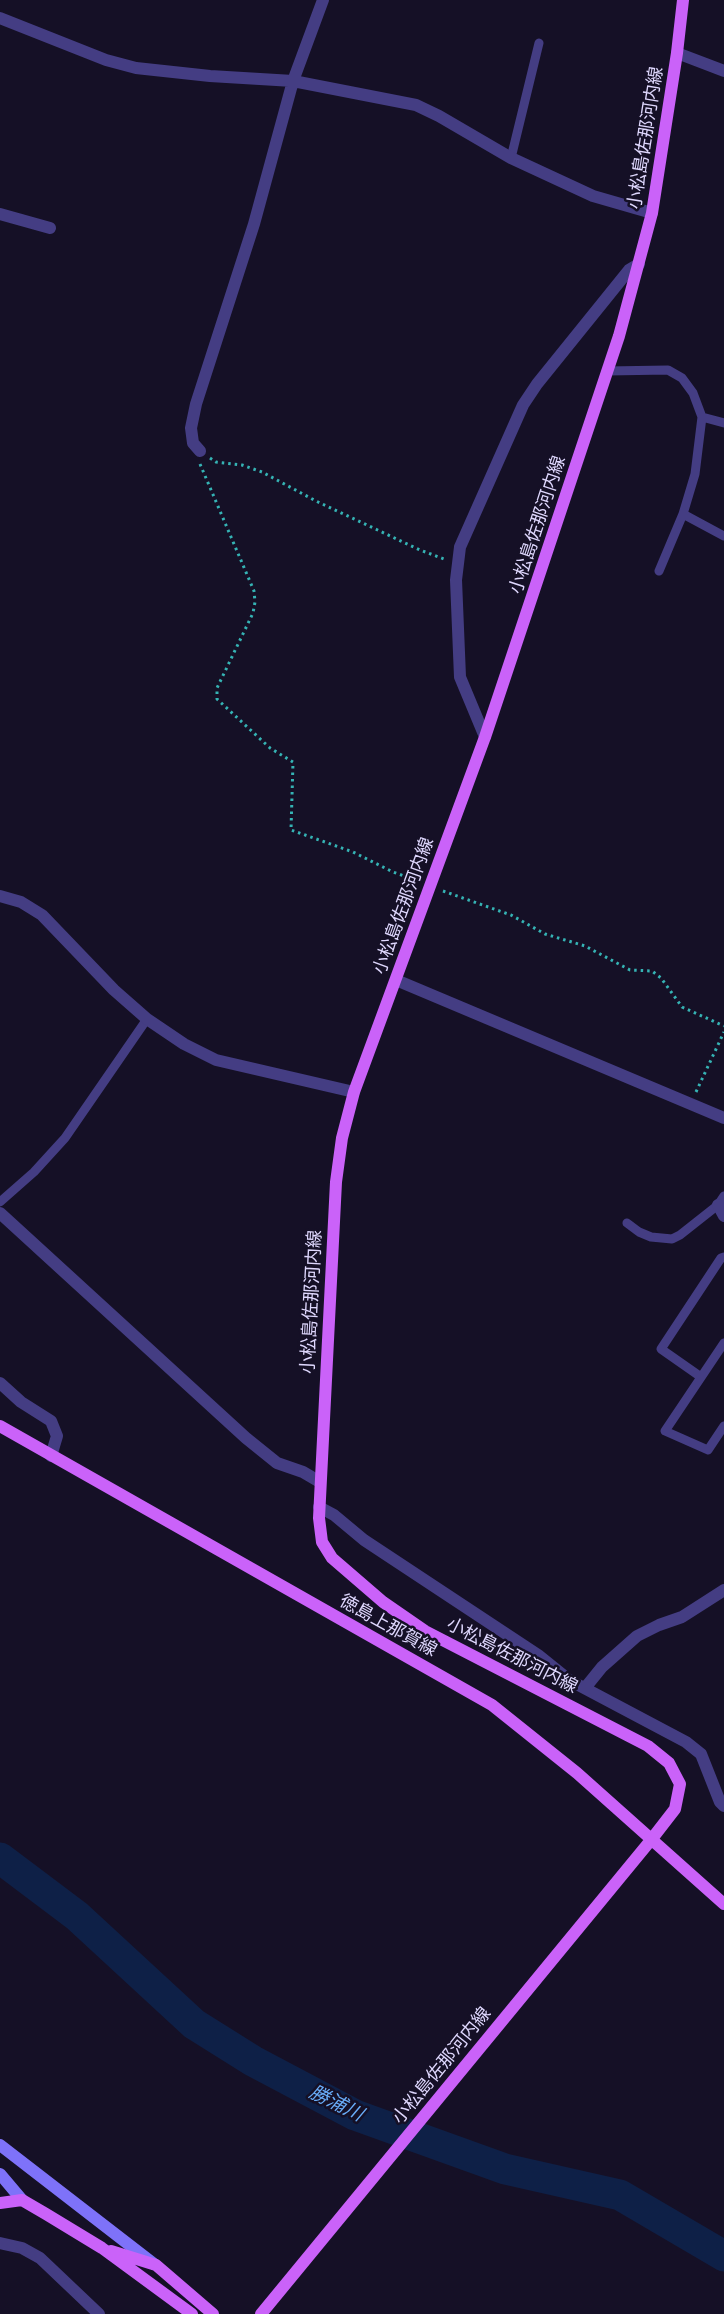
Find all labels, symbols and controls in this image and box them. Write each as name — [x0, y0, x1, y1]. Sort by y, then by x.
street label: 小松島佐那河内線 — [624, 65, 668, 211]
street label: 小松島佐那河内線 — [505, 453, 571, 597]
street label: 小松島佐那河内線 — [369, 835, 439, 977]
street label: 小松島佐那河内線 — [297, 1230, 327, 1374]
street label: 徳島上那賀線 — [336, 1590, 440, 1662]
street label: 小松島佐那河内線 — [443, 1614, 581, 1698]
street label: 小松島佐那河内線 — [388, 2003, 496, 2129]
water label: 勝浦川 — [305, 2081, 367, 2127]

